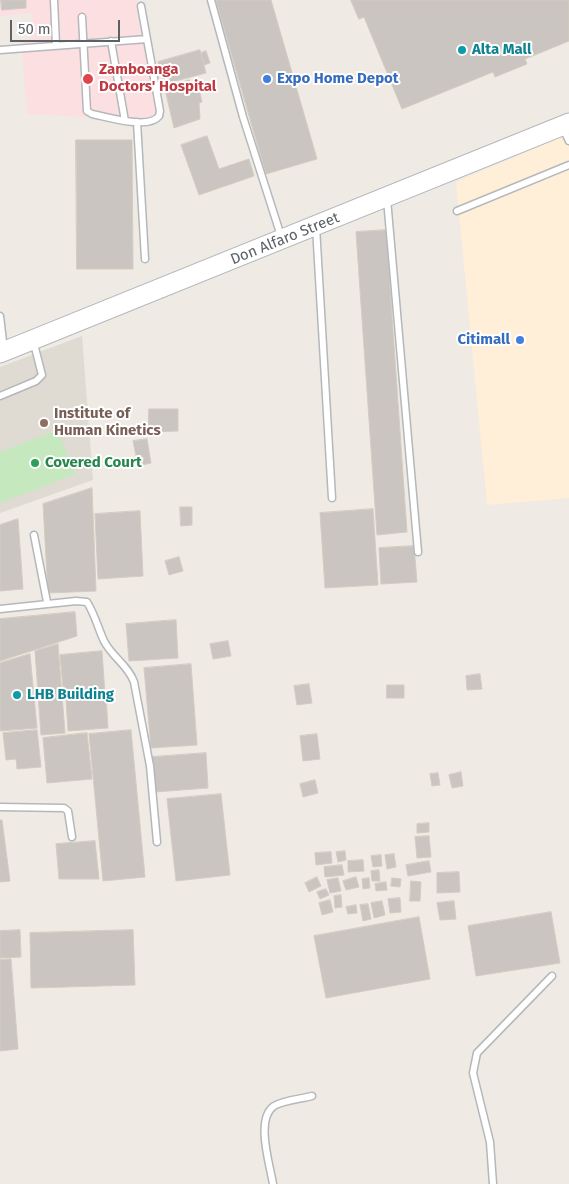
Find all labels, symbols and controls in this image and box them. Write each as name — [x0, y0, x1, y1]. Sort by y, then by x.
scale bar — [12, 10, 122, 42]
text: 50 m — [18, 20, 51, 38]
place label: Alta Mall — [472, 41, 531, 59]
marker: Alta Mall — [456, 44, 468, 56]
place label: Zamboanga Doctors' Hospital — [99, 61, 216, 96]
place label: Expo Home Depot — [277, 70, 399, 88]
marker: Zamboanga Doctors' Hospital — [81, 72, 95, 86]
marker: Expo Home Depot — [261, 73, 273, 85]
street label: Don Alfaro Street — [228, 209, 342, 269]
place label: Citimall — [457, 331, 510, 349]
marker: Citimall — [514, 334, 526, 346]
place label: Institute of Human Kinetics — [54, 405, 161, 440]
marker: Institute of Human Kinetics — [38, 417, 50, 429]
place label: Covered Court — [45, 454, 142, 472]
marker: Covered Court — [29, 457, 41, 469]
place label: LHB Building — [27, 686, 114, 704]
marker: LHB Building — [11, 689, 23, 701]

